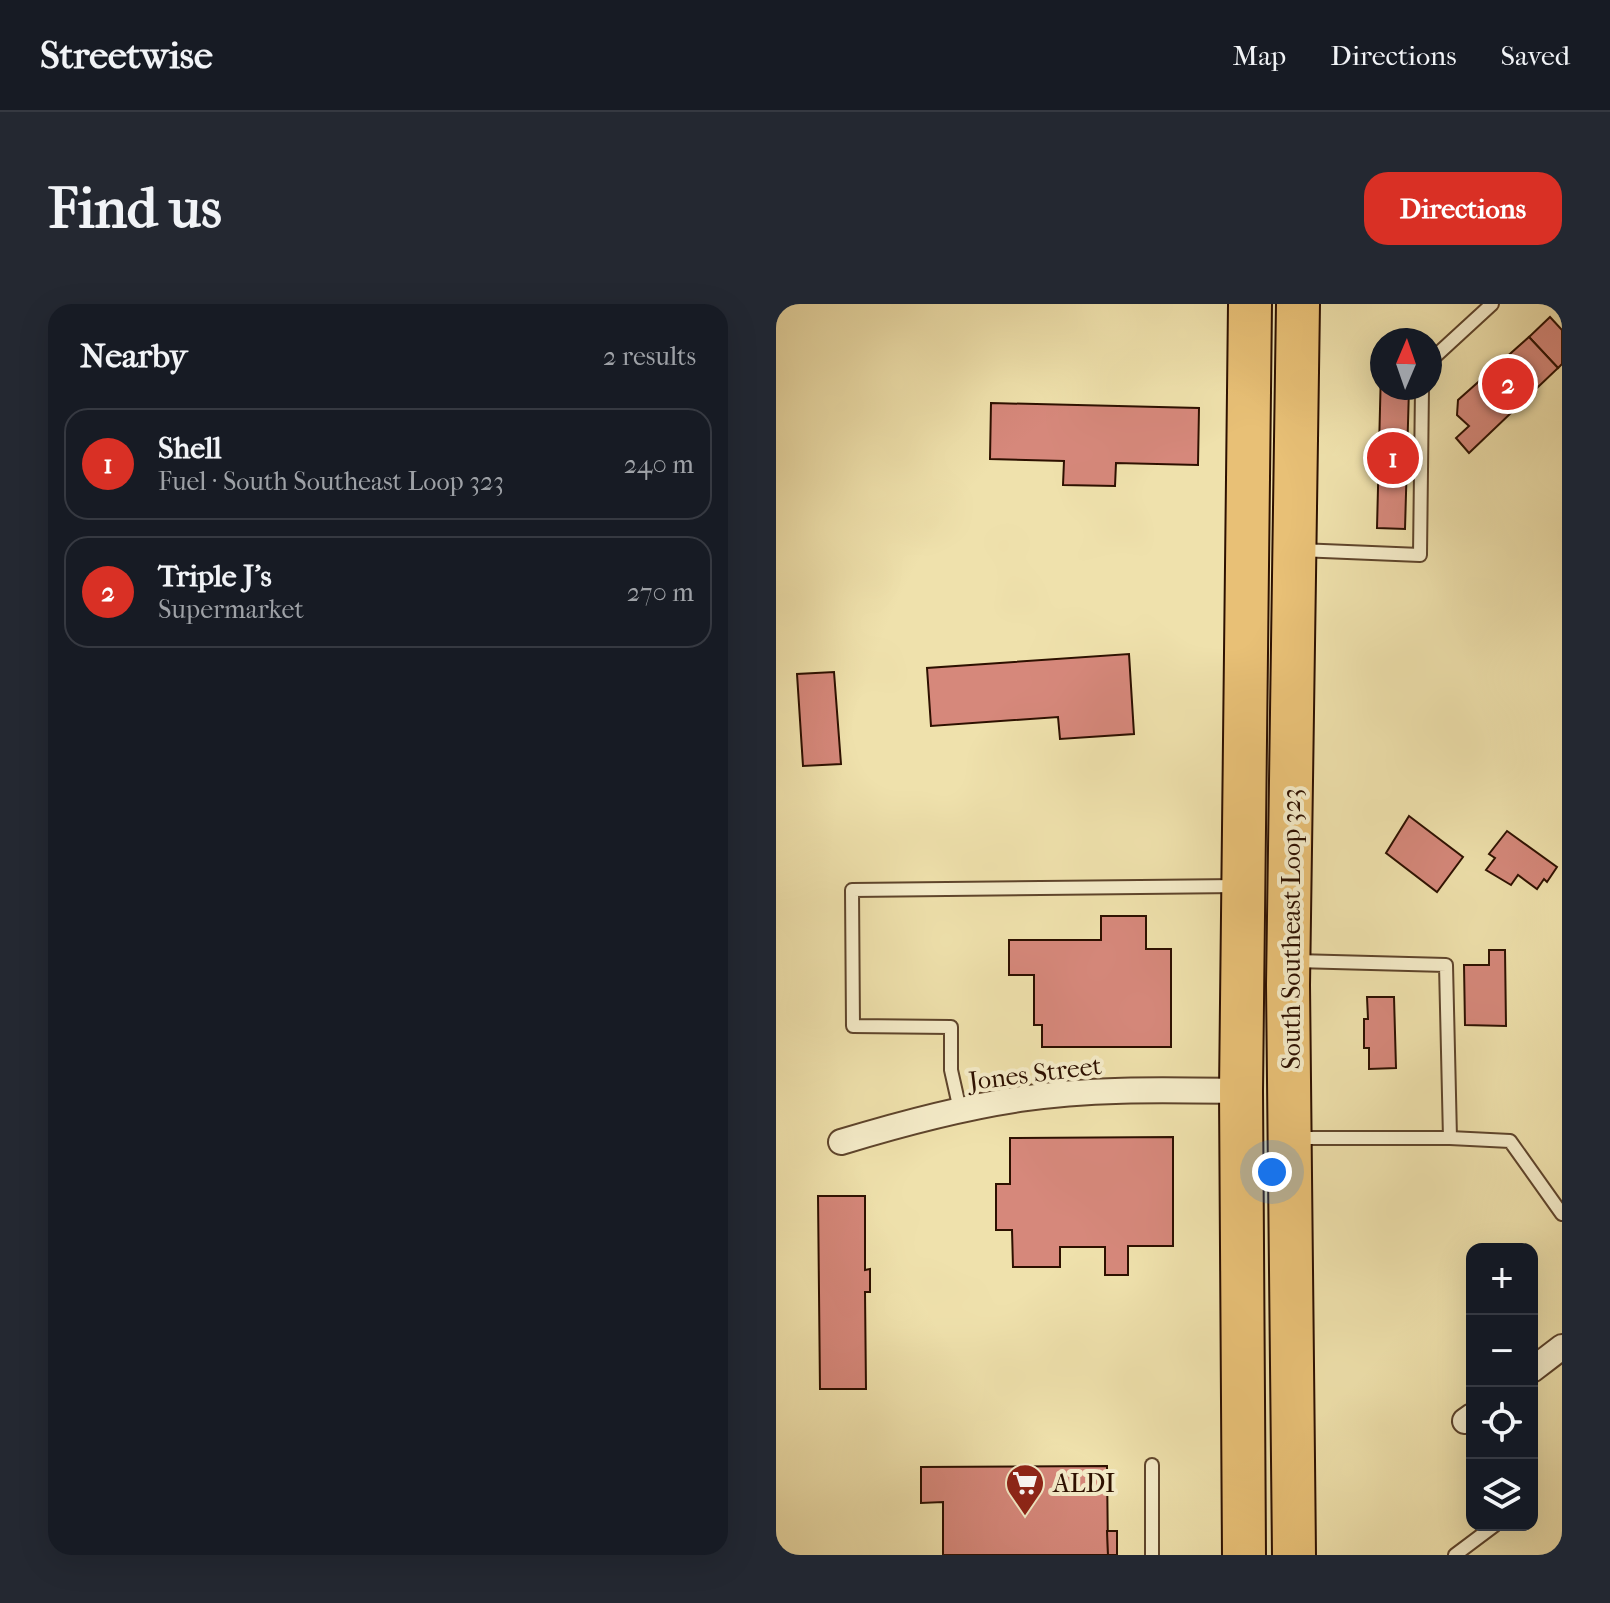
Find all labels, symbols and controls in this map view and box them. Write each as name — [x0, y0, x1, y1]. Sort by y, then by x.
text: Streetwise — [40, 33, 213, 78]
text: Map — [1233, 39, 1286, 72]
text: Directions — [1330, 39, 1457, 72]
text: Saved — [1501, 39, 1570, 72]
button: Directions — [1364, 172, 1562, 245]
text: Find us — [48, 176, 222, 241]
north arrow — [1370, 328, 1442, 400]
text: Nearby — [80, 336, 187, 376]
text: 2 results — [603, 341, 696, 372]
pin: 2 — [1482, 354, 1534, 414]
pin: 1 — [1367, 428, 1419, 488]
text: Shell — [158, 431, 222, 466]
text: 1 — [103, 449, 113, 480]
text: 240 m — [624, 449, 694, 480]
text: Fuel · South Southeast Loop 323 — [158, 466, 504, 497]
text: Triple J's — [158, 559, 272, 594]
text: 2 — [101, 577, 115, 608]
text: 270 m — [627, 577, 694, 608]
text: Supermarket — [158, 594, 304, 625]
street label: South Southeast Loop 323 — [1276, 788, 1307, 1070]
street label: Jones Street — [965, 1050, 1104, 1097]
your location — [1252, 1152, 1292, 1192]
map controls — [1466, 1243, 1538, 1531]
button: + — [1466, 1243, 1538, 1315]
button: − — [1466, 1315, 1538, 1387]
button: locate — [1466, 1387, 1538, 1459]
button: layers — [1466, 1459, 1538, 1531]
supermarket icon: ALDI — [1004, 1462, 1046, 1517]
place label: ALDI — [1052, 1468, 1115, 1499]

